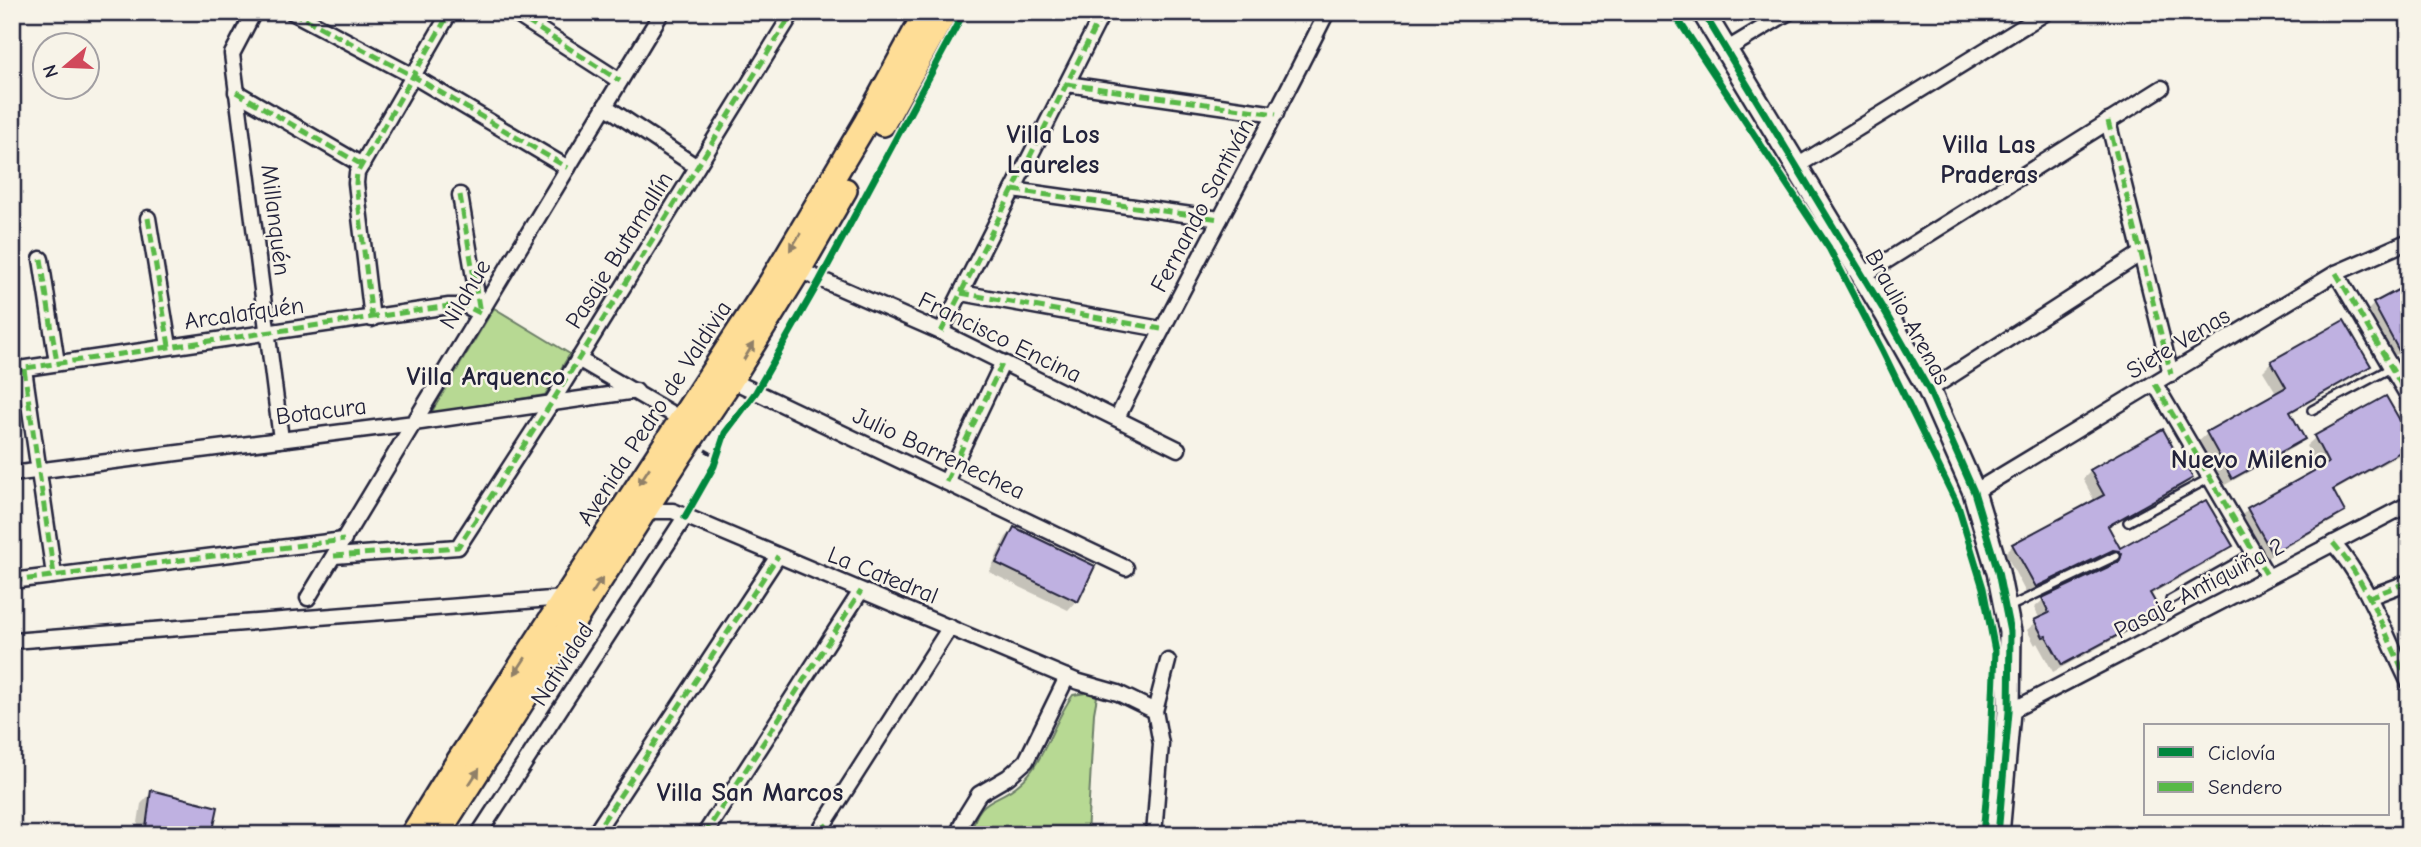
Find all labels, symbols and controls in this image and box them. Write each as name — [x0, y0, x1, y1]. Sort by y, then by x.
north arrow — [32, 32, 102, 102]
text: N — [38, 62, 63, 81]
street label: Fernando Santiván — [1144, 113, 1260, 297]
district label: Villa Los Laureles — [1007, 120, 1099, 180]
district label: Villa Las Praderas — [1940, 130, 2038, 190]
street label: Millanquén — [255, 163, 297, 277]
street label: Pasaje Butamallín — [559, 166, 679, 334]
one-way arrow — [789, 233, 802, 252]
street label: Braulio Arenas — [1859, 244, 1957, 390]
street label: Nilahue — [433, 254, 497, 334]
street label: Francisco Encina — [914, 285, 1086, 389]
street label: Arcalafquén — [182, 291, 306, 335]
street label: Avenida Pedro de Valdivia — [571, 295, 737, 531]
street label: Siete Venas — [2121, 301, 2235, 385]
one-way arrow — [742, 342, 755, 361]
district label: Villa Arquenco — [407, 362, 565, 392]
street label: Botacura — [274, 392, 368, 430]
street label: Julio Barrenechea — [848, 401, 1030, 505]
district label: Nuevo Milenio — [2171, 445, 2327, 475]
one-way arrow — [637, 467, 651, 485]
street label: Pasaje Antiquiña 2 — [2109, 531, 2289, 645]
street label: La Catedral — [824, 540, 942, 610]
one-way arrow — [590, 576, 603, 595]
street label: Natividad — [525, 617, 599, 711]
one-way arrow — [514, 657, 527, 676]
legend — [2144, 724, 2390, 816]
text: Ciclovía — [2208, 741, 2276, 765]
one-way arrow — [467, 768, 480, 787]
text: Sendero — [2208, 775, 2282, 799]
district label: Villa San Marcos — [657, 778, 843, 808]

